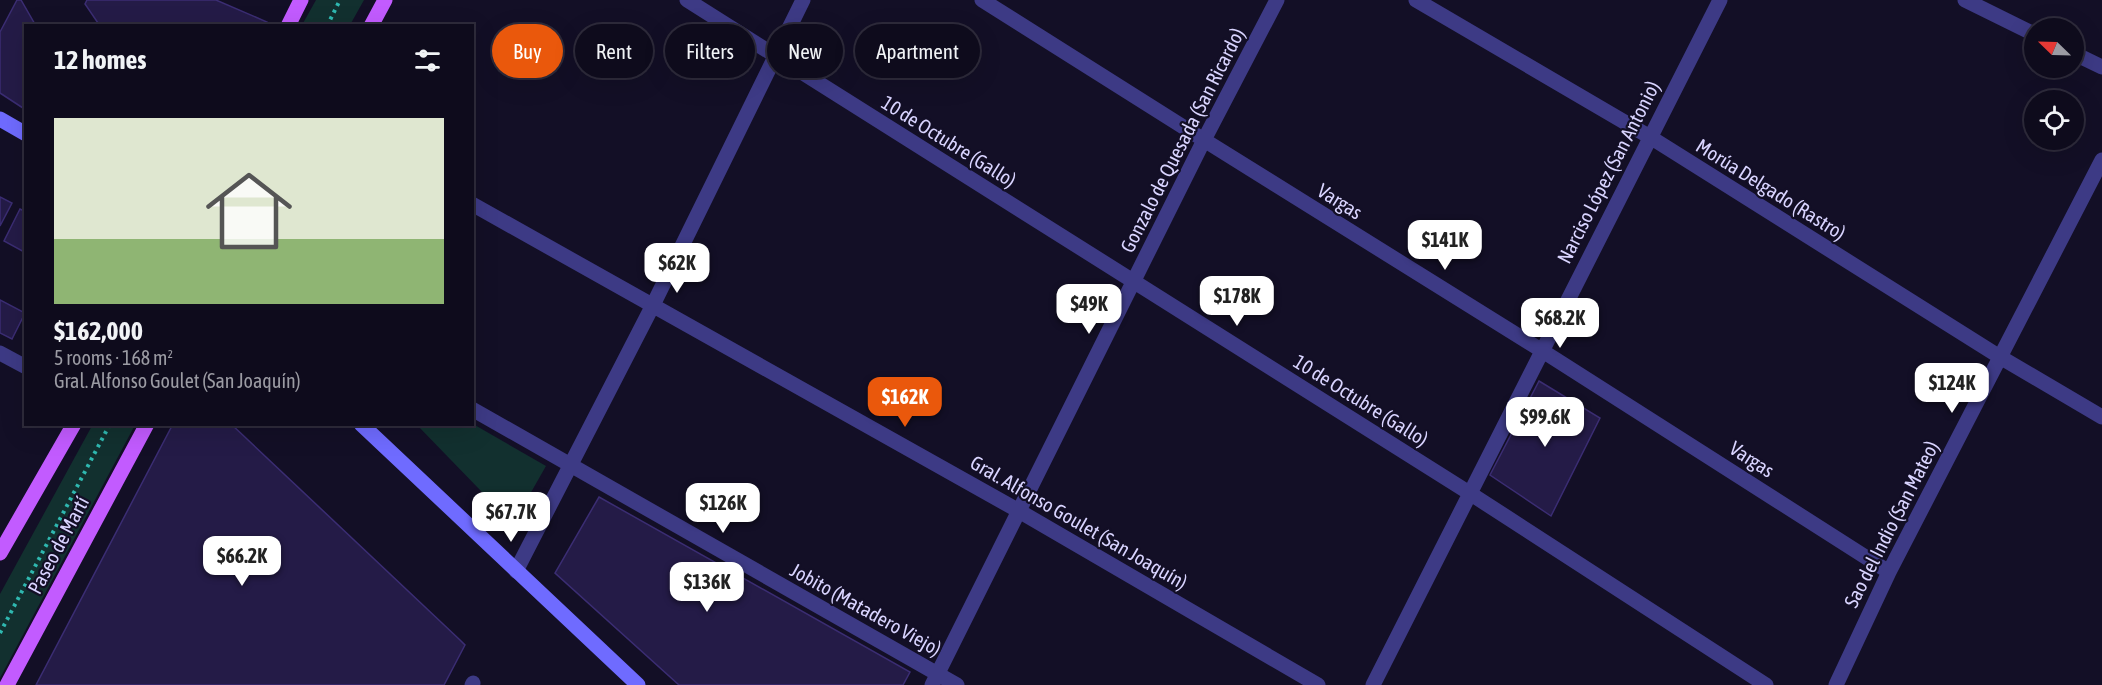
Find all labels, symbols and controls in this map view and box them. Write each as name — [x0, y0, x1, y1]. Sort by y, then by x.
north arrow — [2024, 18, 2084, 78]
map controls — [2024, 18, 2084, 150]
chip: Buy — [492, 24, 563, 78]
chip: Rent — [575, 24, 653, 78]
chip: Filters — [665, 24, 755, 78]
chip: New — [767, 24, 843, 78]
chip: Apartment — [855, 24, 980, 78]
street label: Gonzalo de Quesada (San Ricardo) — [1115, 24, 1249, 256]
icon: filters — [411, 44, 444, 77]
text: 12 homes — [54, 45, 147, 75]
street label: Narciso López (San Antonio) — [1552, 77, 1664, 267]
street label: 10 de Octubre (Gallo) — [878, 90, 1020, 192]
button: locate — [2024, 90, 2084, 150]
street label: Morúa Delgado (Rastro) — [1692, 134, 1850, 244]
icon: home — [195, 157, 303, 265]
street label: Vargas — [1313, 178, 1367, 224]
pin: $141K — [1403, 220, 1487, 271]
text: $141K — [1422, 228, 1468, 251]
pin: $62K — [641, 243, 713, 294]
text: $62K — [659, 251, 696, 274]
pin: $178K — [1195, 276, 1279, 327]
pin: $49K — [1053, 284, 1125, 335]
text: $178K — [1214, 284, 1260, 307]
text: $49K — [1071, 292, 1108, 315]
pin: $68.2K — [1511, 298, 1609, 349]
text: $68.2K — [1535, 306, 1585, 329]
text: $162,000 — [54, 316, 143, 346]
text: 5 rooms · 168 m² — [54, 346, 173, 369]
street label: 10 de Octubre (Gallo) — [1290, 349, 1432, 451]
pin: $124K — [1910, 363, 1994, 414]
text: Gral. Alfonso Goulet (San Joaquín) — [54, 369, 301, 392]
text: $124K — [1929, 371, 1975, 394]
pin: $162K — [863, 377, 947, 428]
text: $162K — [882, 385, 928, 408]
pin: $99.6K — [1496, 397, 1594, 448]
text: $99.6K — [1520, 405, 1570, 428]
street label: Vargas — [1725, 436, 1779, 482]
street label: Sao del Indio (San Mateo) — [1839, 437, 1943, 611]
street label: Gral. Alfonso Goulet (San Joaquín) — [966, 450, 1192, 594]
pin: $126K — [681, 483, 765, 534]
text: $126K — [700, 491, 746, 514]
street label: Paseo de Martí — [23, 492, 93, 598]
pin: $67.7K — [462, 492, 560, 543]
text: $67.7K — [486, 500, 536, 523]
pin: $66.2K — [193, 536, 291, 587]
text: $66.2K — [217, 544, 267, 567]
street label: Jobito (Matadero Viejo) — [787, 558, 945, 660]
pin: $136K — [665, 562, 749, 613]
text: $136K — [684, 570, 730, 593]

